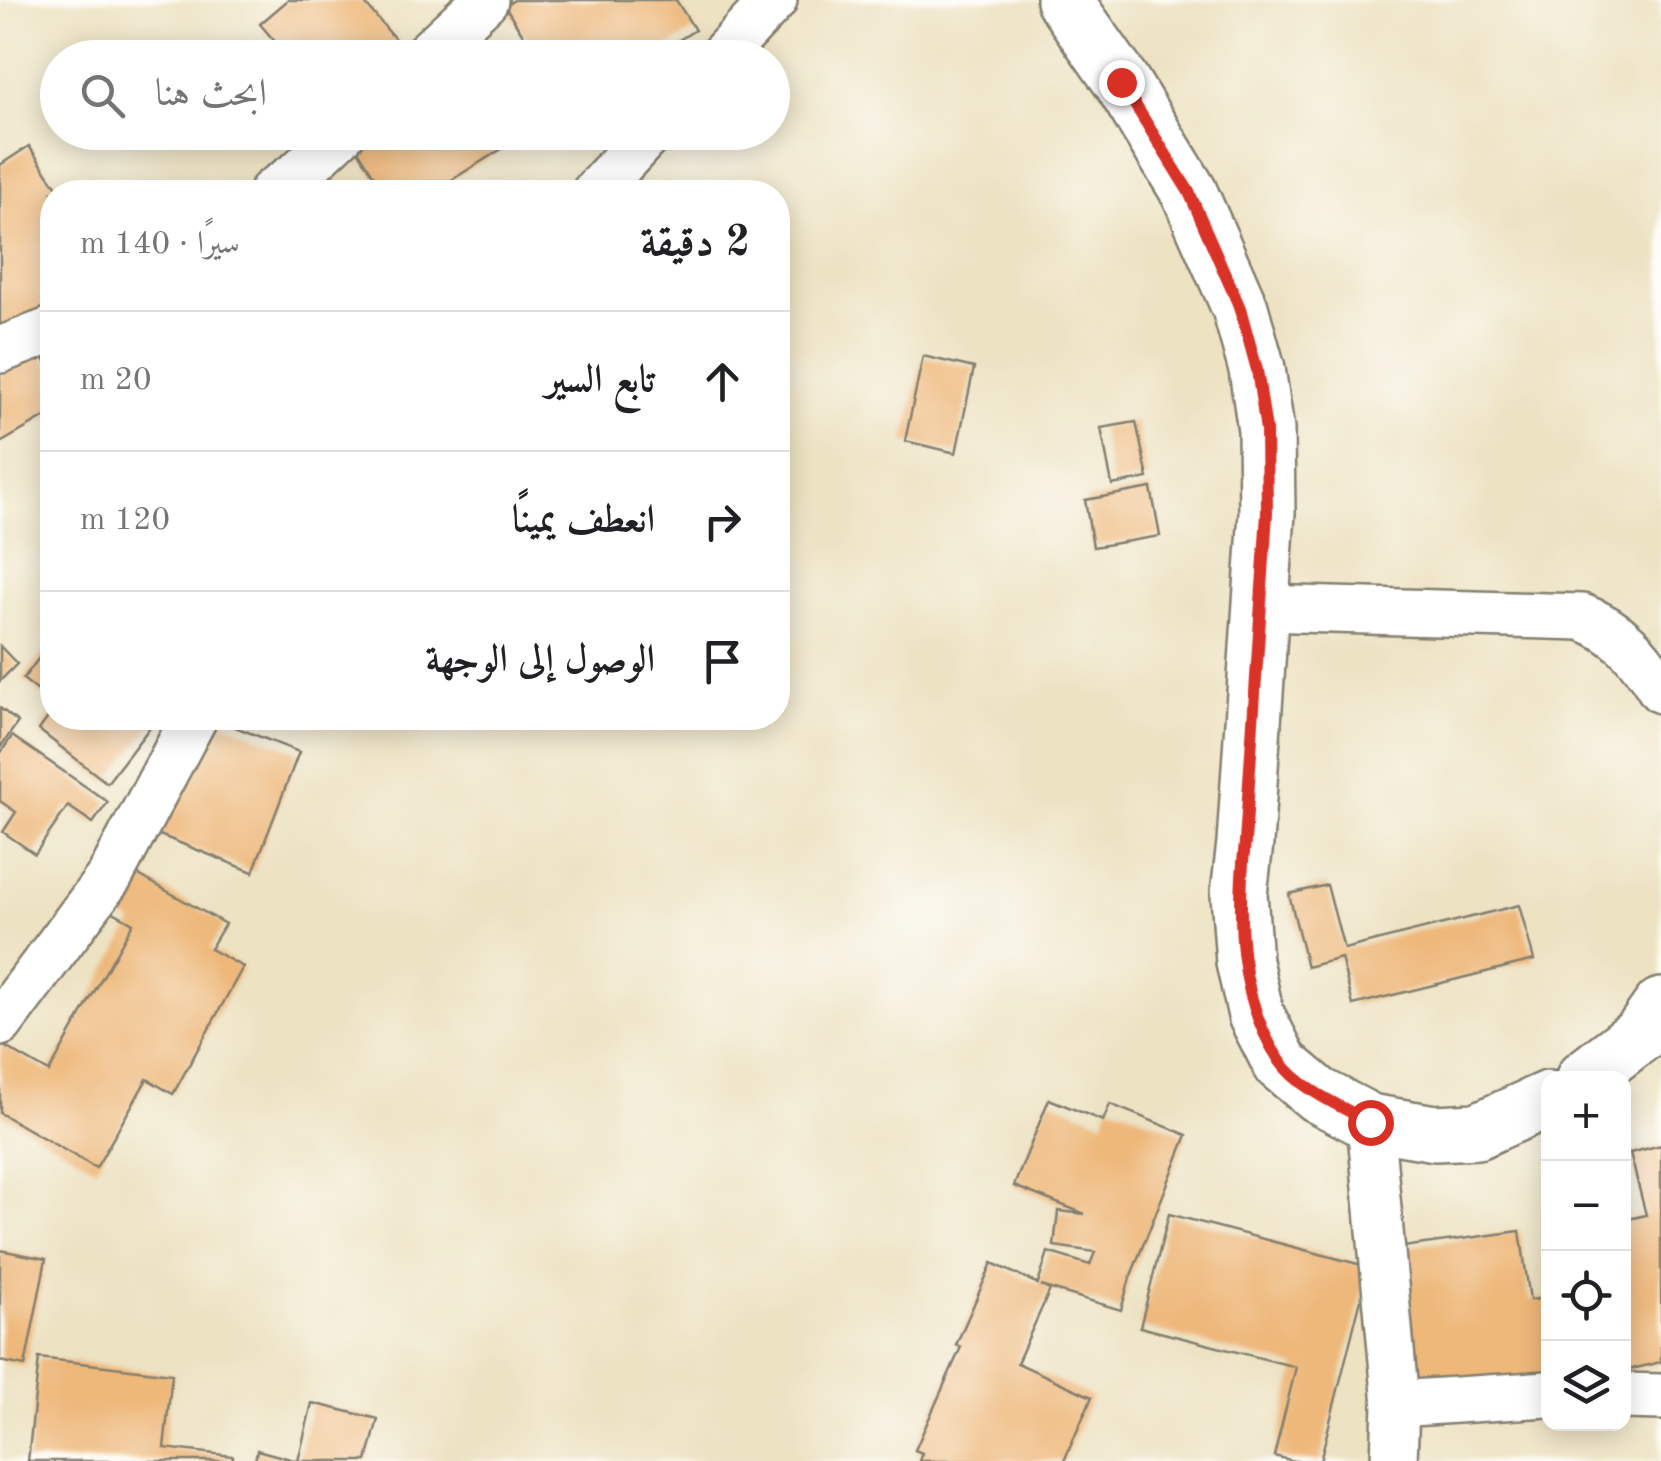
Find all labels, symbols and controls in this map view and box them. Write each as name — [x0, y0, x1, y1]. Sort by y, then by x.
search box — [40, 40, 790, 150]
route end — [1099, 60, 1145, 106]
icon: search — [75, 68, 130, 123]
text: ابحث هنا — [155, 76, 267, 114]
text: 2 دقيقة — [641, 223, 750, 265]
text: سيرًا · 140 m — [80, 229, 240, 261]
icon: ahead — [695, 354, 750, 409]
text: تابع السير — [545, 362, 655, 400]
text: 20 m — [80, 365, 152, 397]
icon: right — [695, 494, 750, 549]
text: انعطف يمينًا — [512, 502, 655, 540]
text: 120 m — [80, 505, 170, 537]
icon: arrive — [695, 634, 750, 689]
text: الوصول إلى الوجهة — [426, 642, 655, 680]
map controls — [1541, 1071, 1631, 1431]
button: + — [1541, 1071, 1631, 1161]
route start — [1348, 1100, 1394, 1146]
button: − — [1541, 1161, 1631, 1251]
button: locate — [1541, 1251, 1631, 1341]
button: layers — [1541, 1341, 1631, 1431]

